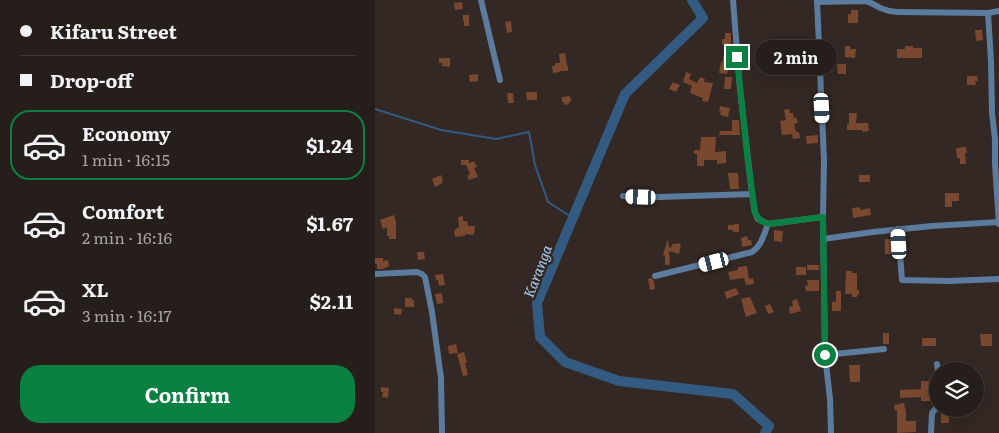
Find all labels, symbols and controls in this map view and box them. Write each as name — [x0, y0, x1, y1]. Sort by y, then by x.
text: Kifaru Street — [50, 17, 177, 45]
callout: 2 min — [755, 40, 837, 74]
text: 2 min — [774, 45, 818, 69]
route end — [726, 46, 748, 68]
text: Drop-off — [50, 66, 133, 94]
car — [813, 93, 830, 123]
text: Economy — [82, 119, 171, 147]
icon: car — [22, 123, 67, 168]
text: $1.24 — [306, 131, 353, 159]
text: 1 min · 16:15 — [82, 147, 170, 171]
car — [625, 189, 656, 205]
text: Comfort — [82, 197, 164, 225]
icon: car — [22, 201, 67, 246]
text: $1.67 — [306, 209, 353, 237]
text: 2 min · 16:16 — [82, 225, 172, 249]
car — [890, 229, 907, 259]
water label: Karanga — [518, 242, 556, 300]
car — [697, 251, 730, 273]
text: XL — [82, 275, 109, 303]
icon: car — [22, 279, 67, 324]
text: $2.11 — [310, 287, 353, 315]
text: 3 min · 16:17 — [82, 303, 172, 327]
route start — [814, 344, 836, 366]
map controls — [929, 362, 984, 417]
button: layers — [929, 362, 984, 417]
button: Confirm — [20, 365, 355, 423]

